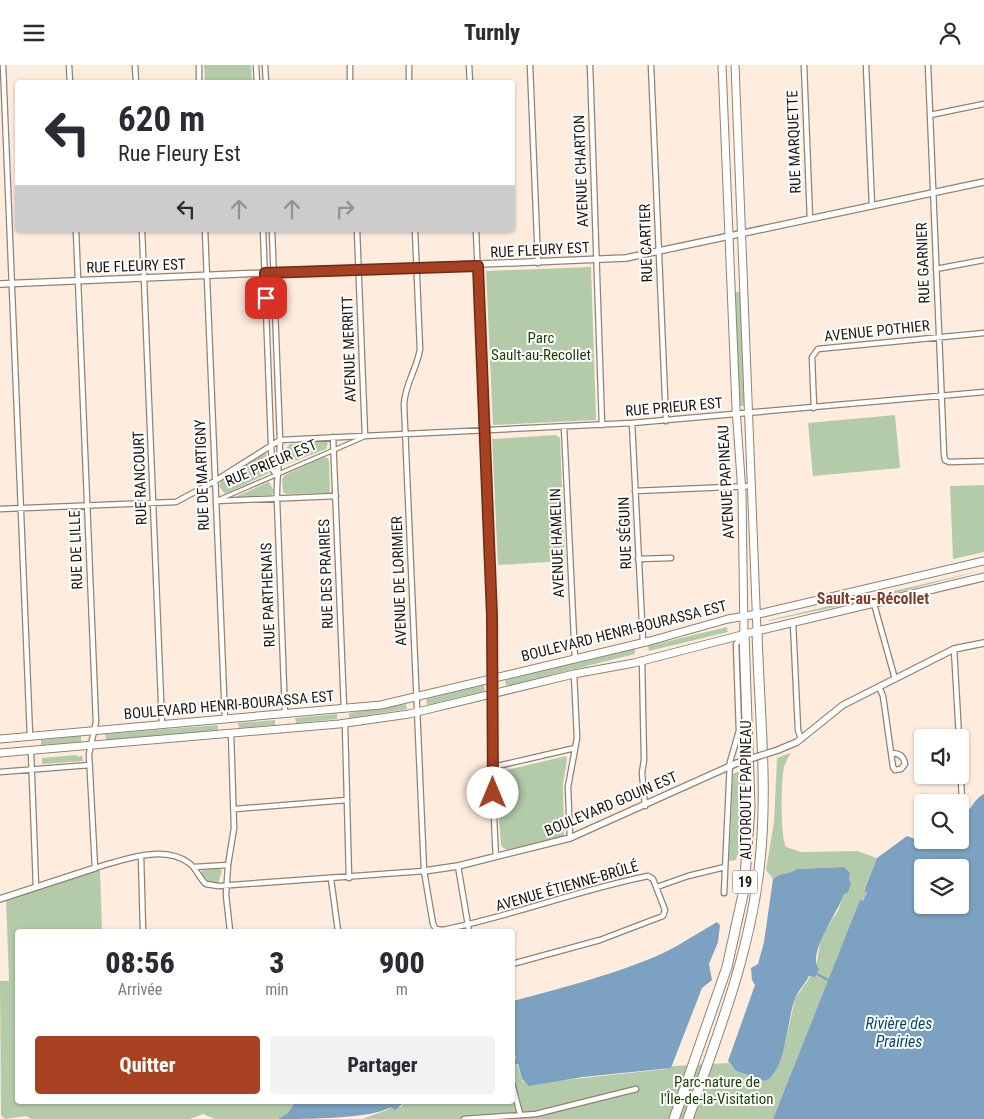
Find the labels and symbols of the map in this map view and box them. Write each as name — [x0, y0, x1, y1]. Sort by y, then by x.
street label: RUE MARQUETTE — [783, 90, 805, 194]
street label: AVENUE CHARTON — [570, 115, 592, 227]
street label: RUE CARTIER — [636, 203, 656, 283]
street label: RUE GARNIER — [913, 222, 933, 304]
street label: RUE FLEURY EST — [490, 238, 590, 262]
street label: RUE FLEURY EST — [86, 255, 186, 277]
pin — [245, 277, 287, 319]
street label: AVENUE MERRITT — [338, 295, 360, 403]
street label: AVENUE POTHIER — [823, 317, 931, 345]
park label: Parc Sault-au-Recollet — [491, 329, 591, 364]
street label: RUE PRIEUR EST — [625, 394, 724, 420]
street label: RUE DE MARTIGNY — [191, 419, 213, 531]
street label: AVENUE PAPINEAU — [714, 424, 738, 540]
street label: RUE RANCOURT — [129, 430, 151, 525]
street label: RUE PRIEUR EST — [223, 436, 320, 490]
street label: AVENUE HAMELIN — [546, 488, 568, 598]
street label: RUE SÉGUIN — [615, 496, 635, 570]
street label: RUE DE LILLE — [66, 510, 86, 590]
street label: AVENUE DE LORIMIER — [388, 516, 410, 646]
street label: RUE DES PRAIRIES — [315, 518, 337, 629]
street label: RUE PARTHENAIS — [257, 542, 279, 648]
district label: Sault-au-Récollet — [817, 589, 929, 608]
street label: BOULEVARD HENRI-BOURASSA EST — [519, 597, 729, 665]
street label: BOULEVARD HENRI-BOURASSA EST — [123, 687, 335, 723]
street label: AUTOROUTE PAPINEAU — [737, 720, 755, 860]
position arrow — [466, 766, 518, 818]
street label: BOULEVARD GOUIN EST — [542, 768, 680, 840]
street label: AVENUE ÉTIENNE-BRÛLÉ — [493, 857, 641, 915]
road number: 19 — [732, 871, 758, 894]
water label: Rivière des Prairies — [866, 1014, 932, 1051]
park label: Parc-nature de l'Île-de-la-Visitation — [661, 1073, 773, 1108]

